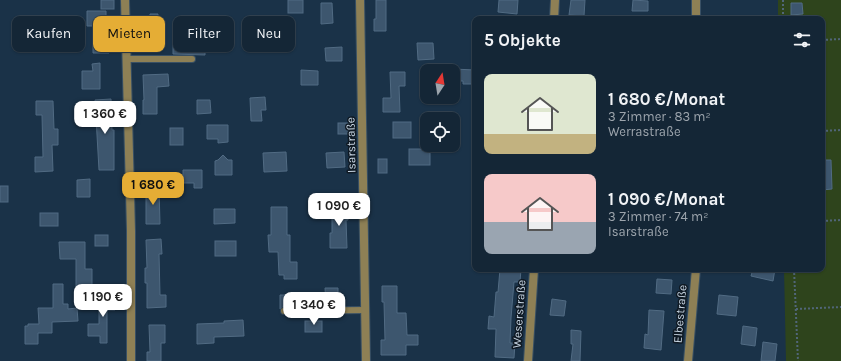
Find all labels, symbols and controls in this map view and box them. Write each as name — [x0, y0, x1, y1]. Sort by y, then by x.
chip: Kaufen — [12, 16, 85, 52]
chip: Mieten — [93, 16, 165, 52]
chip: Filter — [173, 16, 234, 52]
chip: Neu — [242, 16, 295, 52]
icon: filters — [791, 29, 813, 51]
text: 5 Objekte — [484, 30, 561, 50]
north arrow — [420, 64, 460, 104]
map controls — [420, 64, 460, 152]
text: 1 680 €/Monat — [608, 89, 725, 109]
icon: home — [516, 90, 564, 138]
pin: 1 360 € — [68, 101, 142, 135]
text: 1 360 € — [83, 106, 127, 121]
text: 3 Zimmer · 83 m² — [608, 109, 711, 124]
button: locate — [420, 112, 460, 152]
street label: Isarstraße — [344, 117, 358, 173]
text: Werrastraße — [608, 124, 681, 139]
pin: 1 680 € — [116, 172, 190, 206]
text: 1 680 € — [131, 177, 175, 192]
text: 1 090 €/Monat — [608, 189, 725, 209]
icon: home — [516, 190, 564, 238]
pin: 1 090 € — [302, 193, 376, 227]
text: 1 090 € — [317, 198, 361, 213]
text: 3 Zimmer · 74 m² — [608, 209, 708, 224]
text: Isarstraße — [608, 224, 669, 239]
street label: Weserstraße — [510, 279, 528, 349]
pin: 1 190 € — [66, 284, 140, 318]
street label: Elbestraße — [670, 284, 690, 344]
text: 1 190 € — [83, 289, 123, 304]
pin: 1 340 € — [277, 292, 351, 326]
text: 1 340 € — [292, 297, 336, 312]

